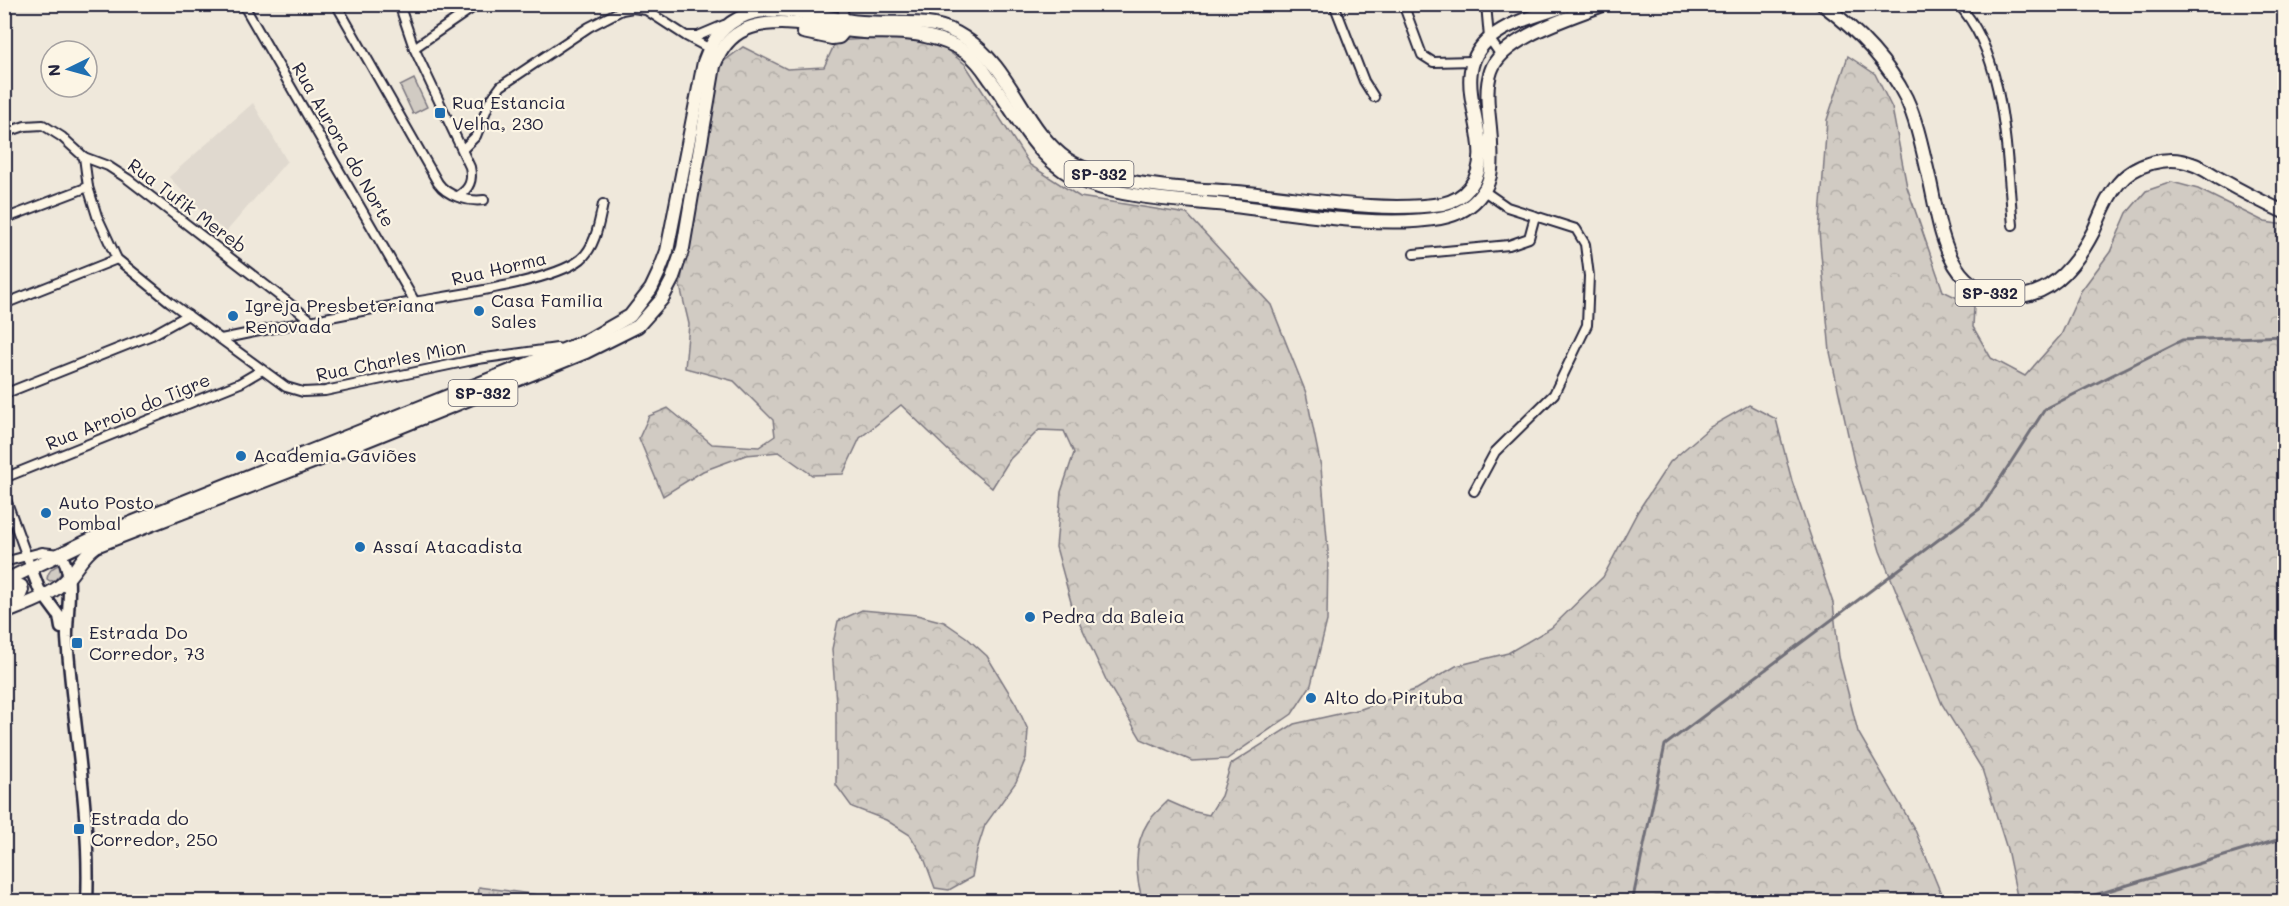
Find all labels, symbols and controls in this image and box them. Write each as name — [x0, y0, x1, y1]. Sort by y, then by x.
north arrow — [39, 39, 99, 99]
street label: Rua Aurora do Norte — [287, 58, 401, 231]
text: N — [43, 63, 65, 77]
place label: Rua Estancia Velha, 230 — [452, 90, 566, 135]
marker: Rua Estancia Velha, 230 — [433, 106, 447, 120]
street label: Rua Tufik Mereb — [123, 153, 252, 258]
road number: SP-332 — [1064, 161, 1134, 187]
street label: Rua Horma — [449, 245, 548, 291]
road number: SP-332 — [1956, 280, 2024, 306]
place label: Casa Familia Sales — [491, 288, 603, 333]
place label: Igreja Presbeteriana Renovada — [245, 293, 435, 338]
marker: Casa Familia Sales — [472, 304, 486, 318]
marker: Igreja Presbeteriana Renovada — [226, 309, 240, 323]
street label: Rua Charles Mion — [314, 334, 468, 386]
street label: Rua Arroio do Tigre — [42, 367, 213, 455]
road number: SP-332 — [448, 380, 518, 406]
place label: Academia Gaviões — [253, 443, 417, 467]
marker: Academia Gaviões — [234, 449, 248, 463]
place label: Auto Posto Pombal — [58, 490, 154, 535]
marker: Auto Posto Pombal — [39, 506, 53, 520]
place label: Assaí Atacadista — [372, 534, 523, 558]
marker: Assaí Atacadista — [353, 540, 367, 554]
place label: Pedra da Baleia — [1042, 604, 1185, 628]
marker: Pedra da Baleia — [1023, 610, 1037, 624]
place label: Estrada Do Corredor, 73 — [89, 620, 205, 665]
marker: Estrada Do Corredor, 73 — [70, 636, 84, 650]
place label: Alto do Pirituba — [1323, 685, 1464, 709]
marker: Alto do Pirituba — [1304, 691, 1318, 705]
place label: Estrada do Corredor, 250 — [91, 806, 218, 851]
marker: Estrada do Corredor, 250 — [72, 822, 86, 836]

